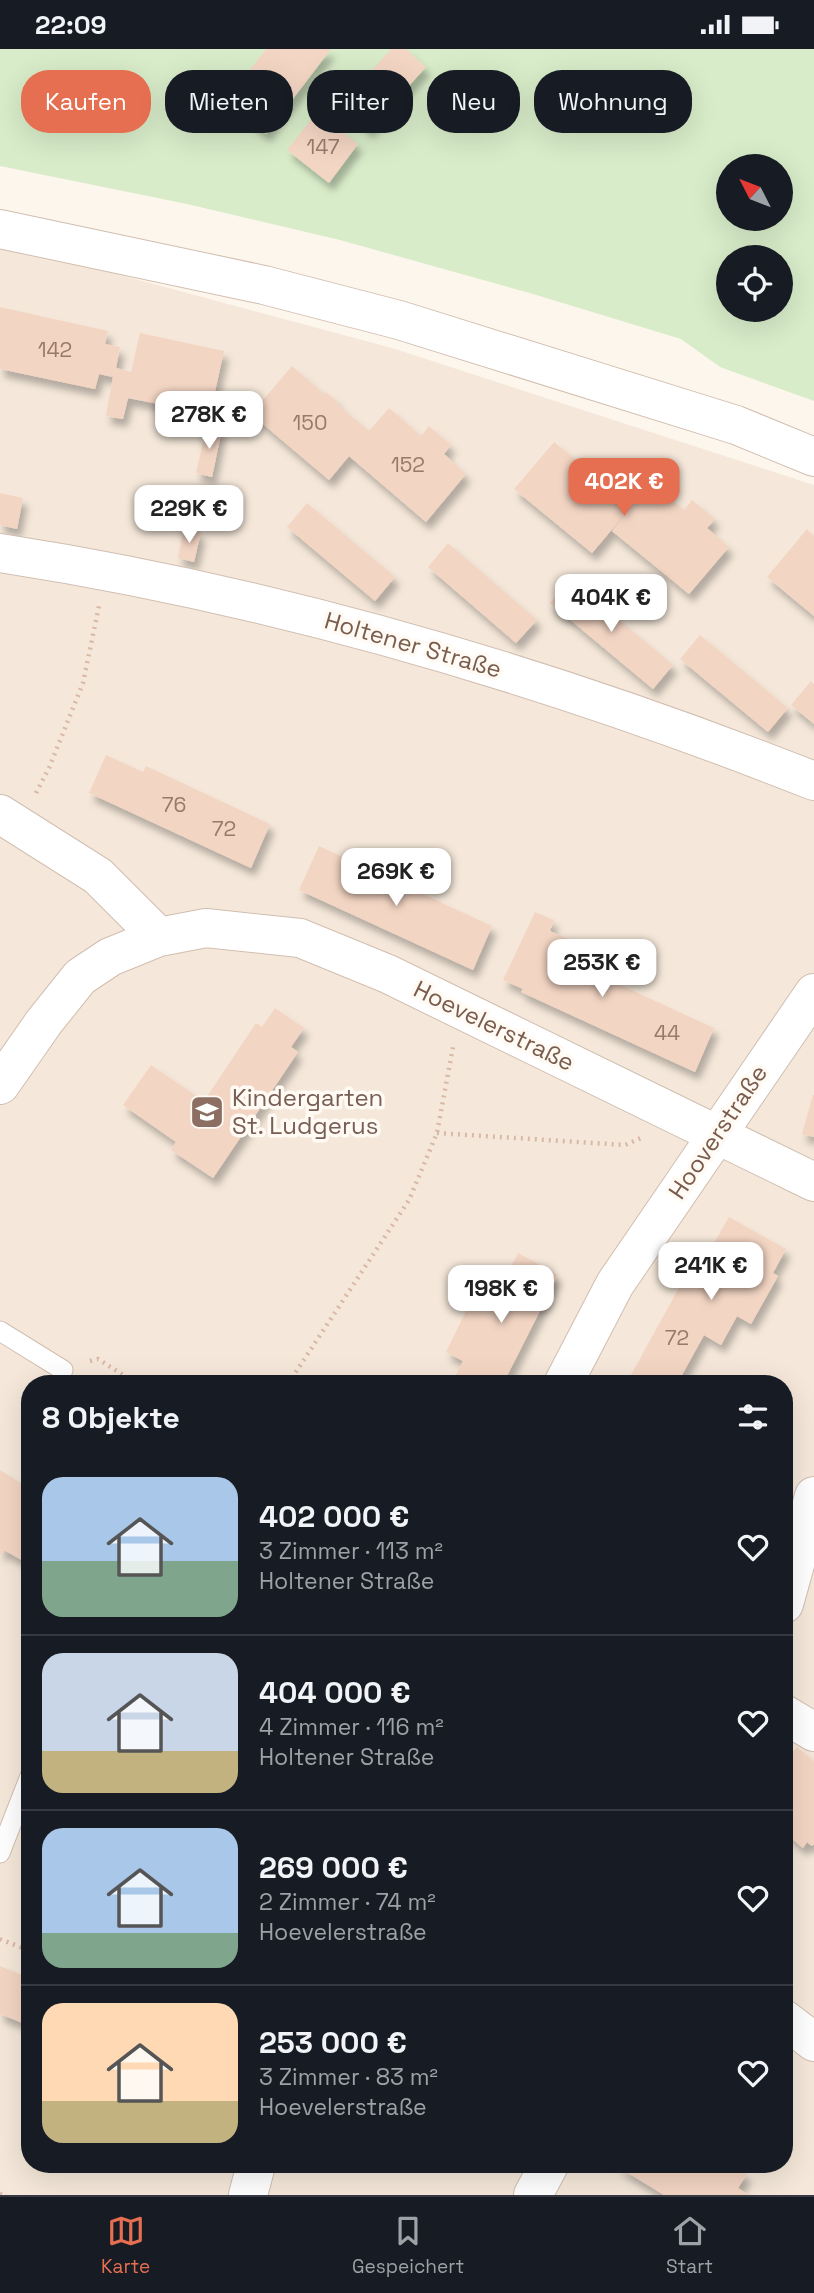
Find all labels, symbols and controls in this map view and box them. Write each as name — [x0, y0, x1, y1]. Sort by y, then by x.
text: 22:09 — [35, 8, 107, 42]
chip: Kaufen — [21, 70, 151, 133]
chip: Mieten — [165, 70, 293, 133]
chip: Filter — [307, 70, 413, 133]
chip: Neu — [427, 70, 520, 133]
chip: Wohnung — [534, 70, 692, 133]
house number: 147 — [306, 133, 340, 160]
north arrow — [716, 154, 793, 231]
map controls — [716, 154, 793, 322]
button: locate — [716, 245, 793, 322]
house number: 142 — [38, 336, 72, 363]
pin: 278K € — [152, 391, 266, 451]
text: 278K € — [171, 399, 247, 429]
house number: 150 — [293, 409, 327, 436]
house number: 152 — [391, 451, 425, 478]
pin: 402K € — [567, 459, 681, 518]
text: 402K € — [584, 466, 664, 496]
pin: 229K € — [132, 485, 246, 545]
text: 229K € — [150, 493, 228, 523]
pin: 404K € — [554, 575, 668, 634]
text: 404K € — [571, 582, 651, 612]
street label: Holtener Straße — [321, 604, 505, 685]
house number: 76 — [162, 791, 186, 818]
house number: 72 — [212, 815, 236, 842]
pin: 269K € — [339, 849, 453, 908]
text: 269K € — [357, 856, 435, 886]
pin: 253K € — [545, 939, 659, 999]
text: 253K € — [563, 947, 641, 977]
street label: Hoevelerstraße — [409, 973, 580, 1078]
house number: 44 — [654, 1019, 680, 1046]
street label: Hooverstraße — [661, 1059, 774, 1205]
place label: Kindergarten St. Ludgerus — [232, 1082, 383, 1141]
school or university icon: Kindergarten St. Ludgerus — [188, 1093, 226, 1131]
pin: 241K € — [654, 1243, 768, 1302]
text: 241K € — [674, 1250, 748, 1280]
pin: 198K € — [444, 1265, 558, 1325]
text: 198K € — [464, 1273, 538, 1303]
house number: 72 — [665, 1324, 689, 1351]
text: 8 Objekte — [42, 1398, 180, 1437]
icon: filters — [734, 1398, 772, 1436]
text: 402 000 € — [259, 1497, 409, 1536]
icon: home — [98, 1505, 182, 1589]
icon: heart — [734, 1528, 772, 1566]
text: 3 Zimmer · 113 m² — [259, 1536, 443, 1566]
text: Holtener Straße — [259, 1566, 434, 1596]
text: 404 000 € — [259, 1673, 411, 1712]
icon: home — [98, 1681, 182, 1765]
icon: heart — [734, 1704, 772, 1742]
text: 4 Zimmer · 116 m² — [259, 1712, 444, 1742]
text: Holtener Straße — [259, 1742, 434, 1772]
text: 269 000 € — [259, 1848, 408, 1887]
icon: home — [98, 1856, 182, 1940]
icon: heart — [734, 1879, 772, 1917]
text: 2 Zimmer · 74 m² — [259, 1887, 436, 1917]
text: Hoevelerstraße — [259, 1917, 427, 1947]
text: 253 000 € — [259, 2023, 407, 2062]
icon: home — [98, 2031, 182, 2115]
icon: heart — [734, 2054, 772, 2092]
text: 3 Zimmer · 83 m² — [259, 2062, 438, 2092]
text: Hoevelerstraße — [259, 2092, 427, 2122]
tab: Karte — [101, 2212, 150, 2279]
tab: Gespeichert — [352, 2212, 464, 2279]
tab: Start — [666, 2212, 713, 2279]

